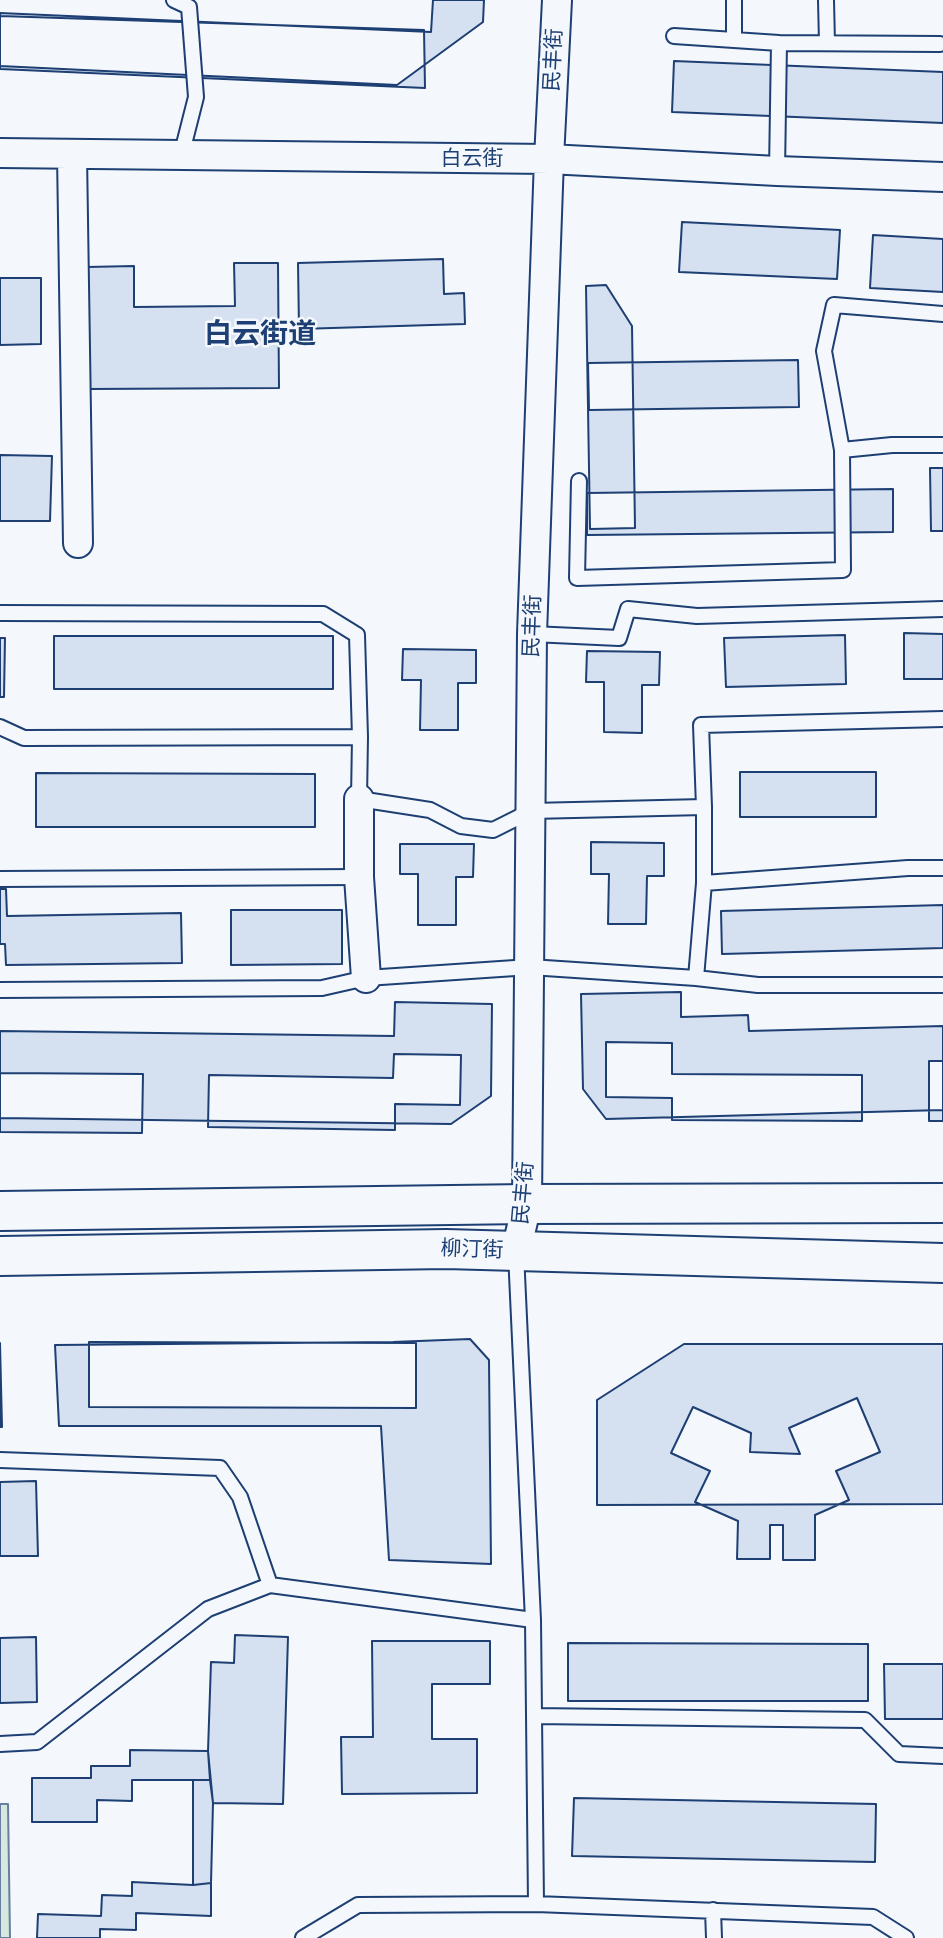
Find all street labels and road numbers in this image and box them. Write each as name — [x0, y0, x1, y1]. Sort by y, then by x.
street label: 民丰街 — [540, 28, 568, 92]
street label: 白云街 — [441, 146, 503, 172]
street label: 民丰街 — [519, 594, 547, 658]
street label: 民丰街 — [509, 1161, 539, 1225]
street label: 柳汀街 — [440, 1236, 504, 1264]

